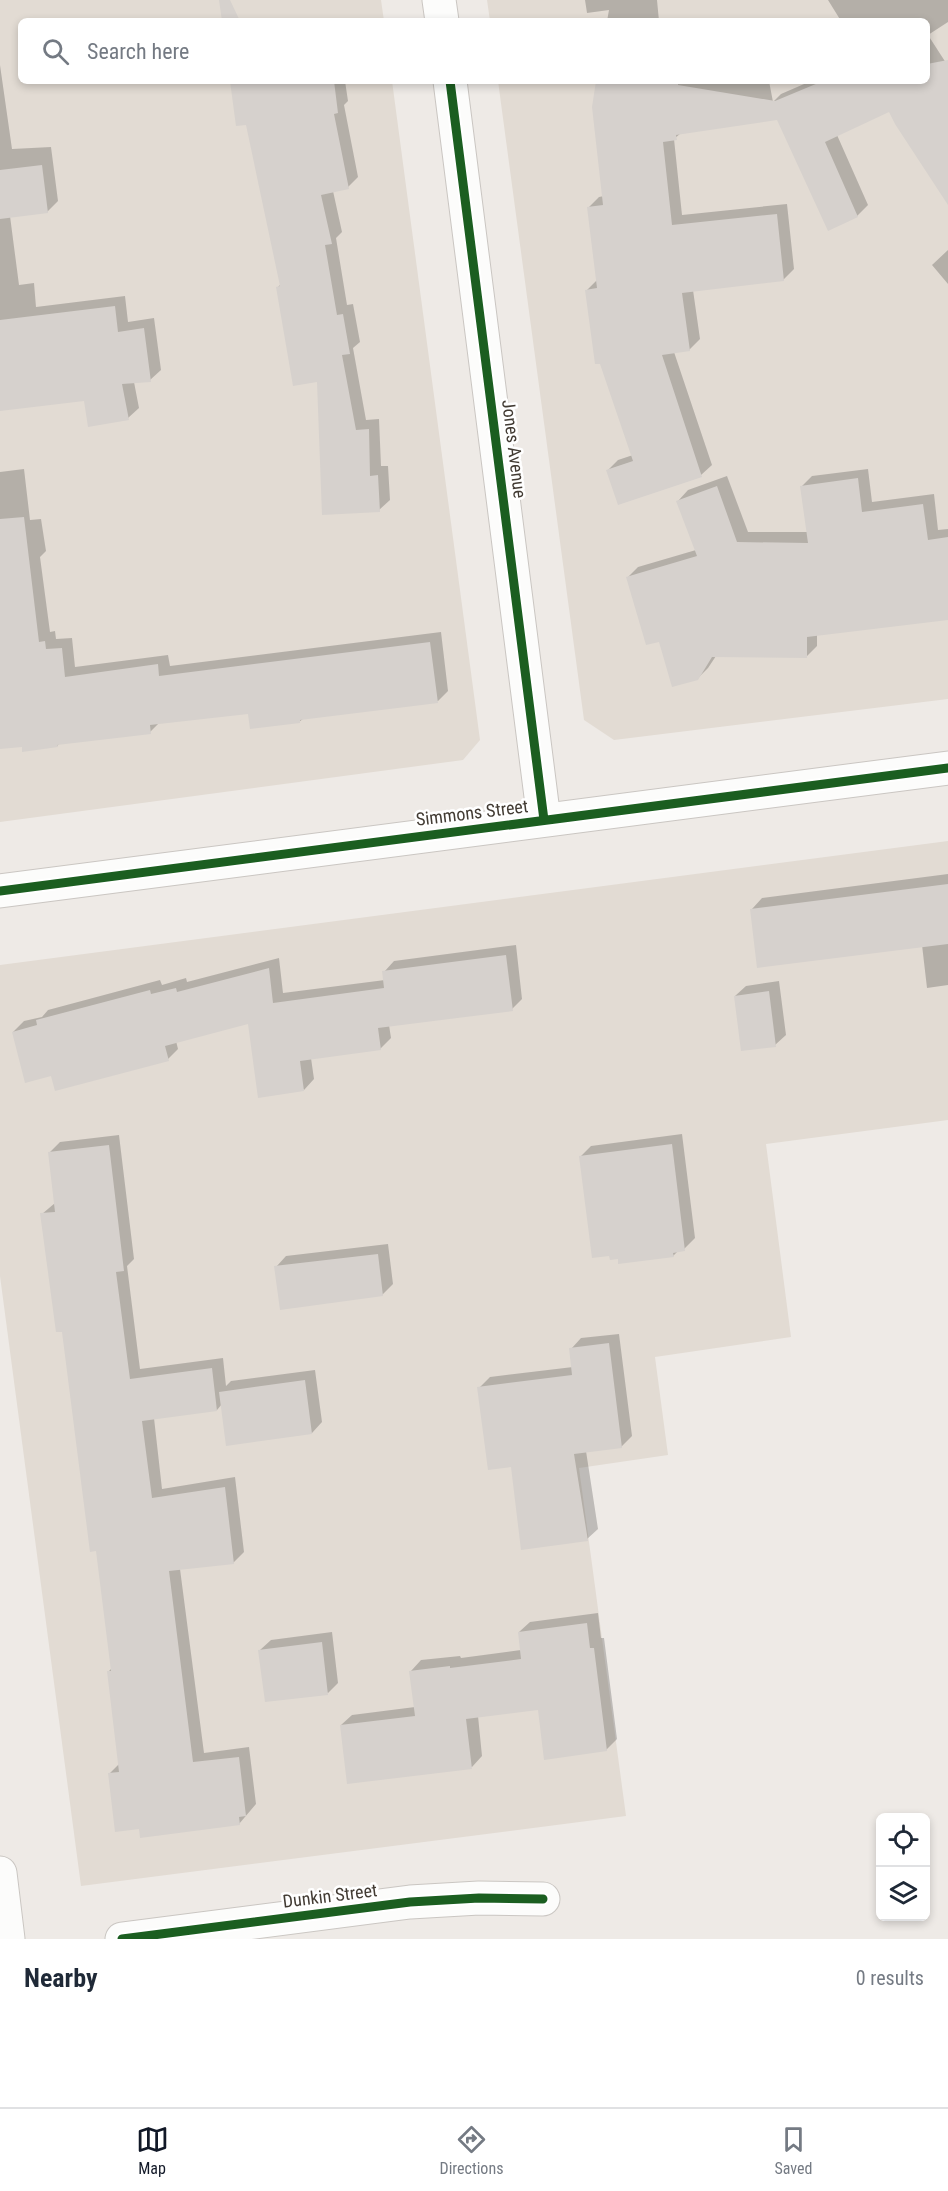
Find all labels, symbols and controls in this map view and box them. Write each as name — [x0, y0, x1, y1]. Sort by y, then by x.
search box — [18, 18, 930, 84]
icon: search — [39, 35, 72, 68]
text: Search here — [87, 39, 189, 64]
street label: Jones Avenue — [498, 398, 531, 499]
street label: Simmons Street — [415, 795, 529, 830]
map controls — [876, 1813, 930, 1921]
button: locate — [876, 1813, 930, 1867]
button: layers — [876, 1867, 930, 1921]
street label: Dunkin Street — [282, 1879, 378, 1912]
text: Nearby — [24, 1963, 98, 1993]
text: 0 results — [856, 1966, 924, 1990]
tab: Map — [136, 2123, 169, 2178]
tab: Directions — [440, 2123, 503, 2178]
tab: Saved — [774, 2123, 812, 2178]

